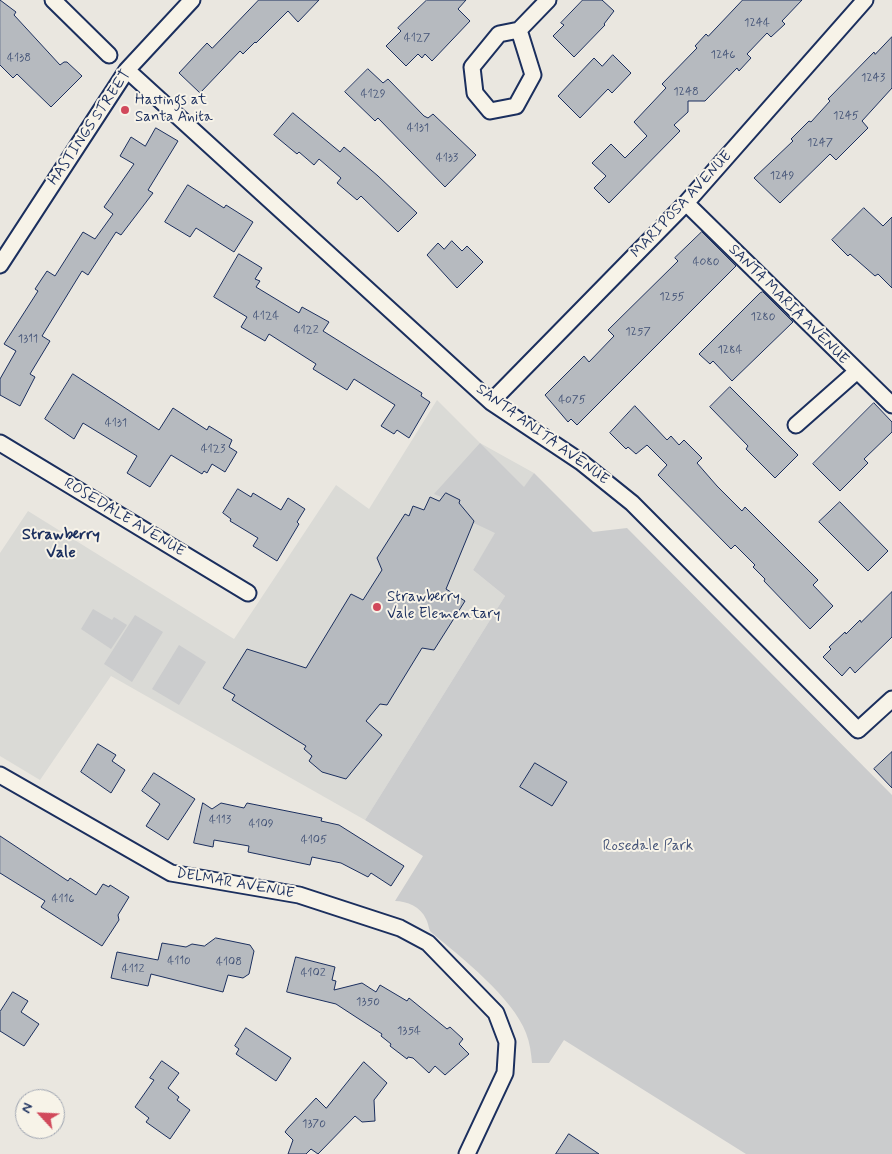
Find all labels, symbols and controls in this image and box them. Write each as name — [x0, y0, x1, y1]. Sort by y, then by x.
house number: 1244 — [744, 16, 770, 30]
house number: 4127 — [404, 31, 430, 45]
house number: 1246 — [711, 48, 735, 62]
house number: 4138 — [7, 51, 31, 65]
street label: HASTINGS STREET — [45, 67, 135, 189]
house number: 1243 — [861, 71, 885, 85]
house number: 1248 — [673, 85, 699, 99]
house number: 4129 — [360, 87, 386, 101]
place label: Hastings at Santa Anita — [135, 92, 213, 127]
marker: Hastings at Santa Anita — [119, 104, 131, 116]
house number: 1245 — [833, 109, 859, 123]
house number: 4131 — [407, 121, 429, 135]
house number: 1247 — [807, 136, 833, 150]
street label: MARIPOSA AVENUE — [628, 148, 736, 262]
house number: 4133 — [436, 151, 458, 165]
house number: 1249 — [770, 169, 794, 183]
street label: SANTA MARIA AVENUE — [724, 241, 852, 369]
house number: 4080 — [692, 255, 720, 269]
house number: 1255 — [659, 290, 685, 304]
house number: 4124 — [253, 309, 279, 323]
house number: 1280 — [751, 310, 775, 324]
house number: 4122 — [293, 323, 319, 337]
house number: 1257 — [625, 325, 651, 339]
house number: 1311 — [18, 332, 38, 346]
house number: 1284 — [717, 343, 743, 357]
street label: SANTA ANITA AVENUE — [472, 381, 612, 489]
house number: 4075 — [558, 393, 586, 407]
house number: 4131 — [105, 416, 127, 430]
house number: 4123 — [201, 442, 225, 456]
street label: ROSEDALE AVENUE — [60, 475, 188, 561]
district label: Strawberry Vale — [22, 526, 100, 564]
place label: Strawberry Vale Elementary — [387, 589, 500, 624]
marker: Strawberry Vale Elementary — [371, 601, 383, 613]
house number: 4113 — [209, 813, 231, 827]
house number: 4109 — [248, 817, 274, 831]
house number: 4105 — [301, 833, 327, 847]
park label: Rosedale Park — [603, 838, 693, 856]
street label: DELMAR AVENUE — [174, 865, 296, 903]
house number: 4116 — [52, 892, 74, 906]
house number: 4110 — [167, 954, 191, 968]
house number: 4108 — [216, 955, 242, 969]
house number: 4112 — [122, 962, 144, 976]
house number: 4102 — [300, 966, 326, 980]
house number: 1350 — [356, 995, 380, 1009]
house number: 1354 — [397, 1024, 421, 1038]
north arrow — [15, 1089, 65, 1139]
text: N — [17, 1100, 37, 1116]
house number: 1370 — [302, 1117, 326, 1131]

